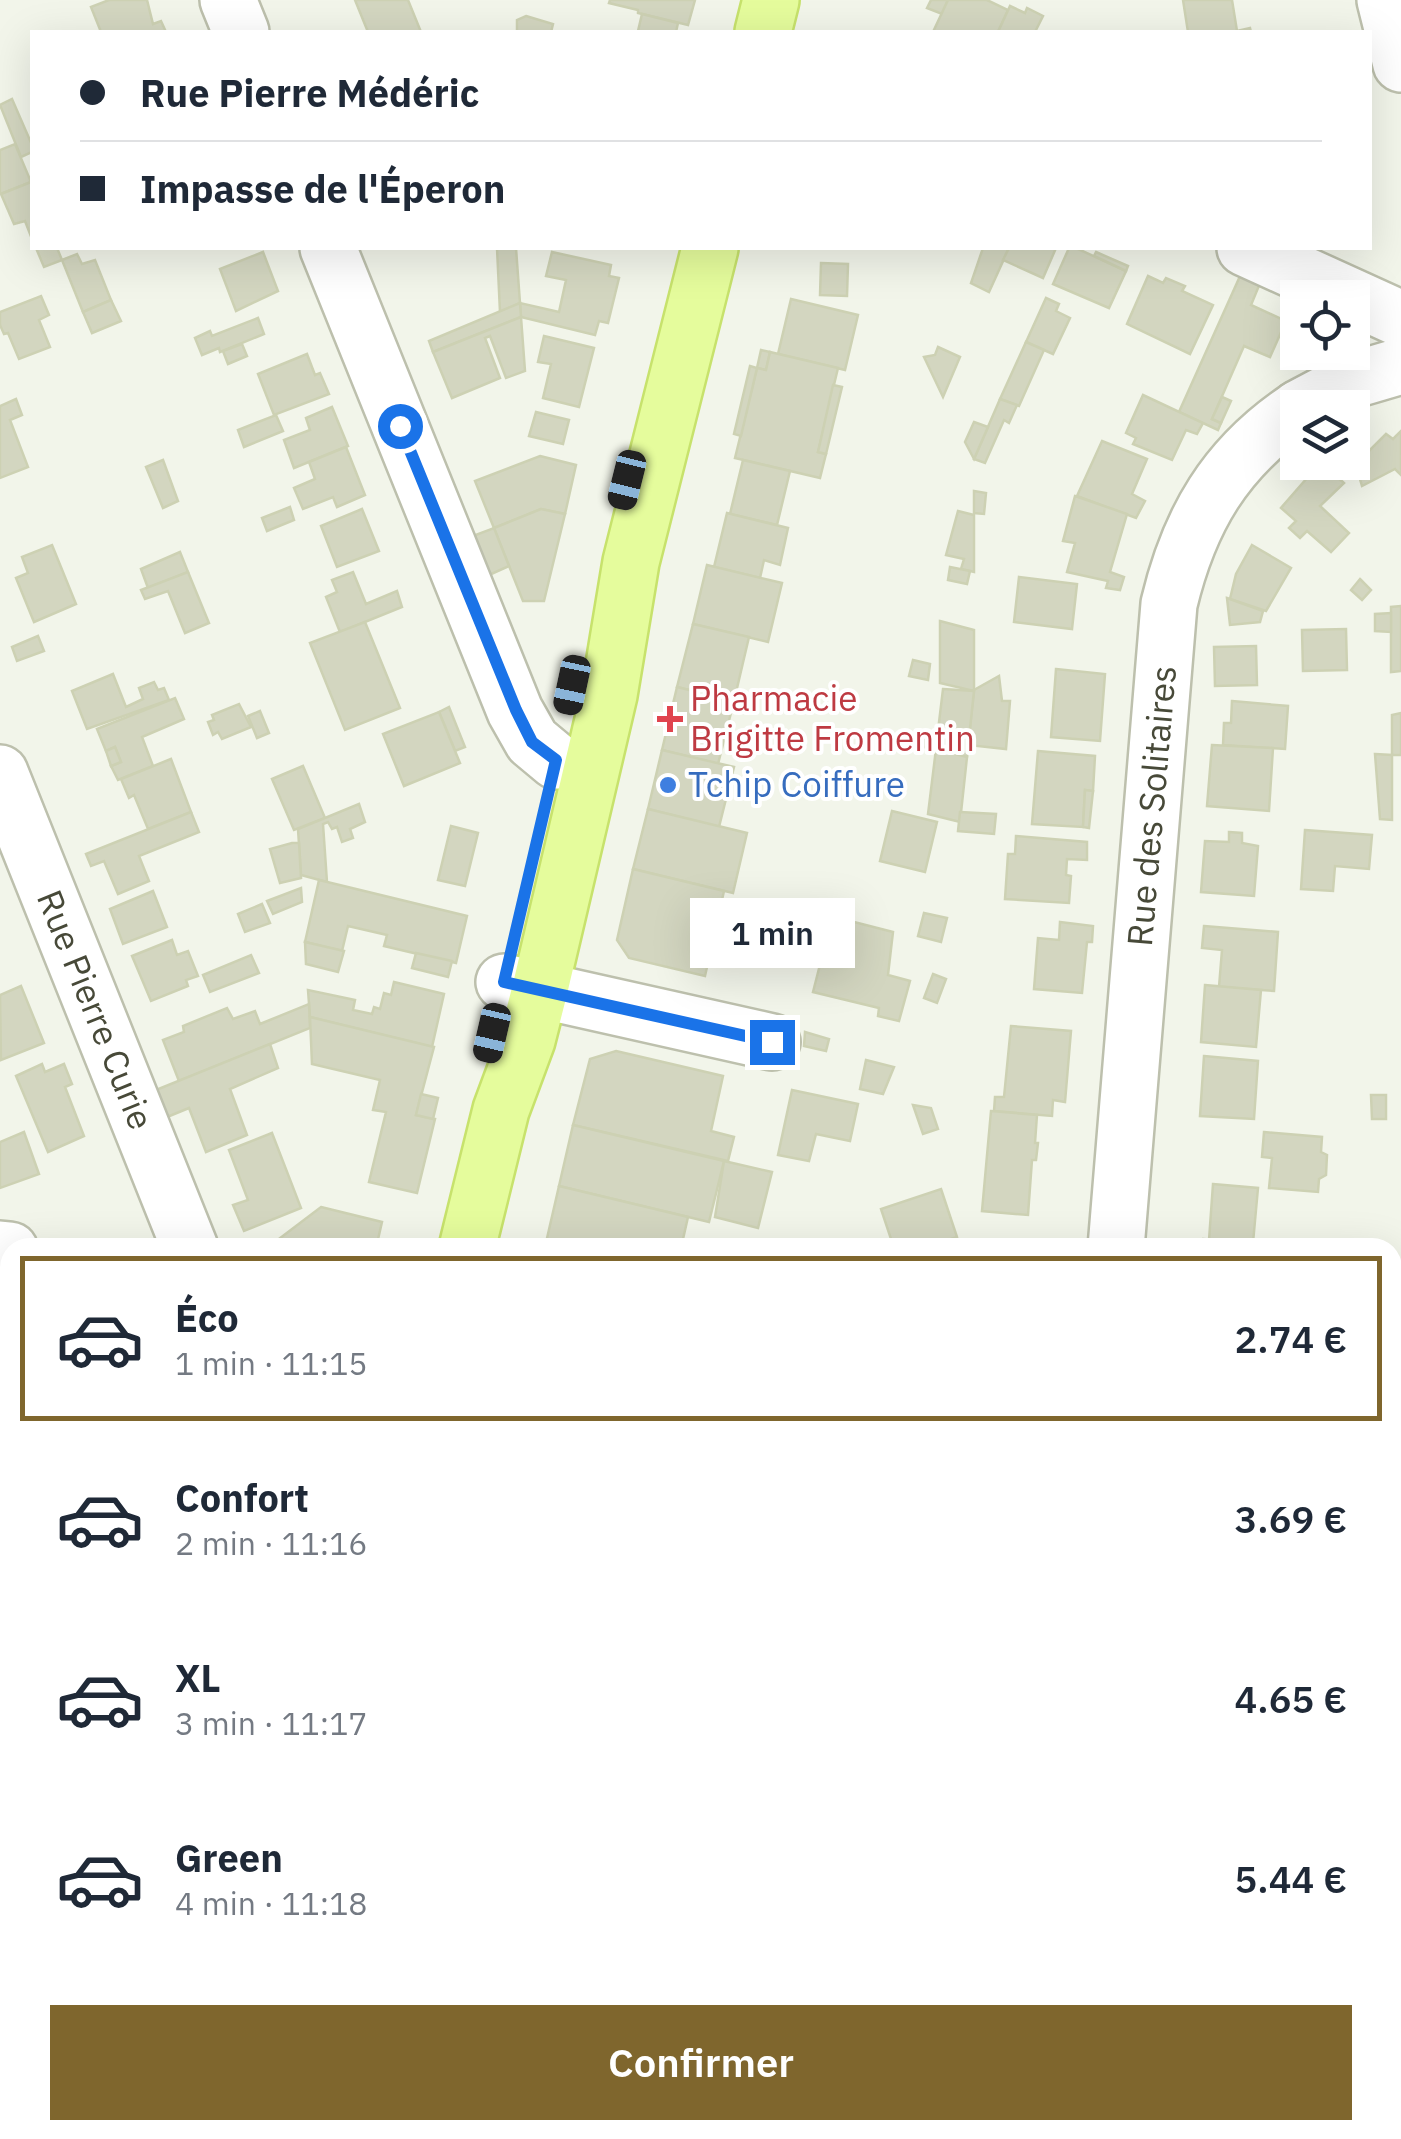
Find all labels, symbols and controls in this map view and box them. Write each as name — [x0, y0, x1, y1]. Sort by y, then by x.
text: Rue Pierre Médéric — [140, 68, 479, 117]
text: Impasse de l'Éperon — [140, 164, 505, 213]
map controls — [1280, 280, 1370, 480]
button: locate — [1280, 280, 1370, 370]
button: layers — [1280, 390, 1370, 480]
route start — [378, 404, 423, 449]
car — [605, 447, 649, 513]
car — [551, 653, 593, 717]
street label: Rue des Solitaires — [1116, 664, 1186, 948]
place label: Pharmacie Brigitte Fromentin — [690, 675, 975, 761]
marker: Pharmacie Brigitte Fromentin — [659, 708, 681, 730]
place label: Tchip Coiffure — [688, 761, 905, 807]
marker: Tchip Coiffure — [657, 774, 679, 796]
street label: Rue Pierre Curie — [27, 883, 165, 1136]
callout: 1 min — [690, 897, 854, 967]
text: 1 min — [731, 912, 814, 954]
car — [471, 1000, 513, 1066]
route end — [750, 1020, 795, 1065]
text: Éco — [175, 1293, 239, 1342]
icon: car — [55, 1294, 145, 1384]
text: 2.74 € — [1234, 1314, 1347, 1363]
text: 1 min · 11:15 — [175, 1342, 368, 1384]
text: Confort — [175, 1473, 309, 1522]
icon: car — [55, 1474, 145, 1564]
text: 3.69 € — [1234, 1494, 1347, 1543]
text: 2 min · 11:16 — [175, 1522, 368, 1564]
text: XL — [175, 1653, 221, 1702]
icon: car — [55, 1654, 145, 1744]
text: 4.65 € — [1234, 1674, 1347, 1723]
text: 3 min · 11:17 — [175, 1702, 368, 1744]
text: Green — [175, 1833, 283, 1882]
icon: car — [55, 1834, 145, 1924]
text: 5.44 € — [1234, 1854, 1347, 1903]
text: 4 min · 11:18 — [175, 1882, 368, 1924]
button: Confirmer — [50, 2005, 1352, 2120]

